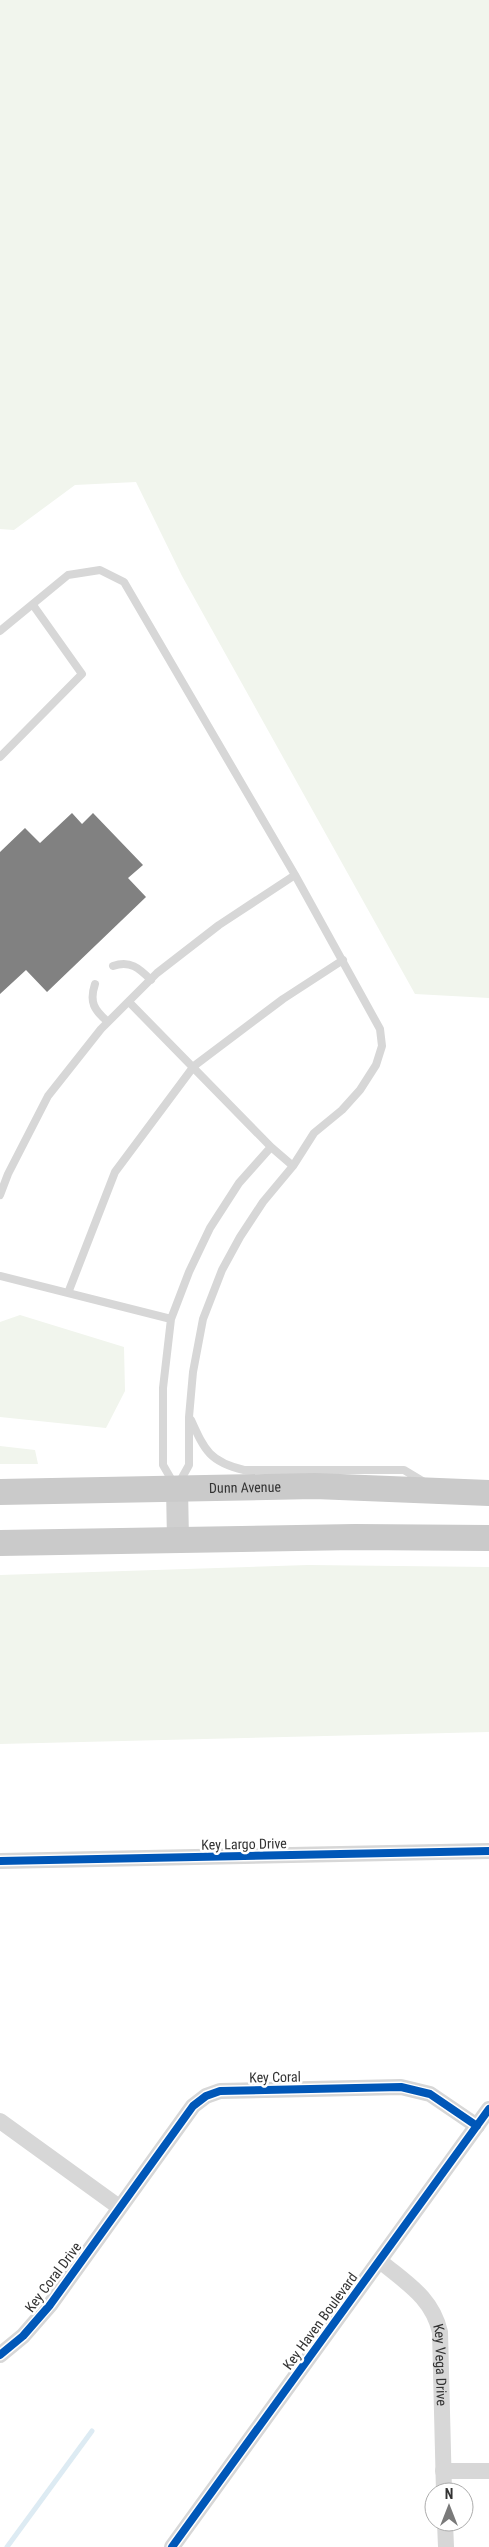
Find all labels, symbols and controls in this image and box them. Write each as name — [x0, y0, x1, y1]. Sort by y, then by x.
street label: Dunn Avenue — [209, 1479, 281, 1496]
street label: Key Largo Drive — [201, 1835, 287, 1853]
street label: Key Coral — [249, 2069, 301, 2085]
street label: Key Coral Drive — [22, 2239, 85, 2315]
street label: Key Haven Boulevard — [280, 2270, 360, 2372]
street label: Key Vega Drive — [430, 2322, 450, 2406]
north arrow — [424, 2482, 474, 2532]
text: N — [445, 2486, 453, 2502]

